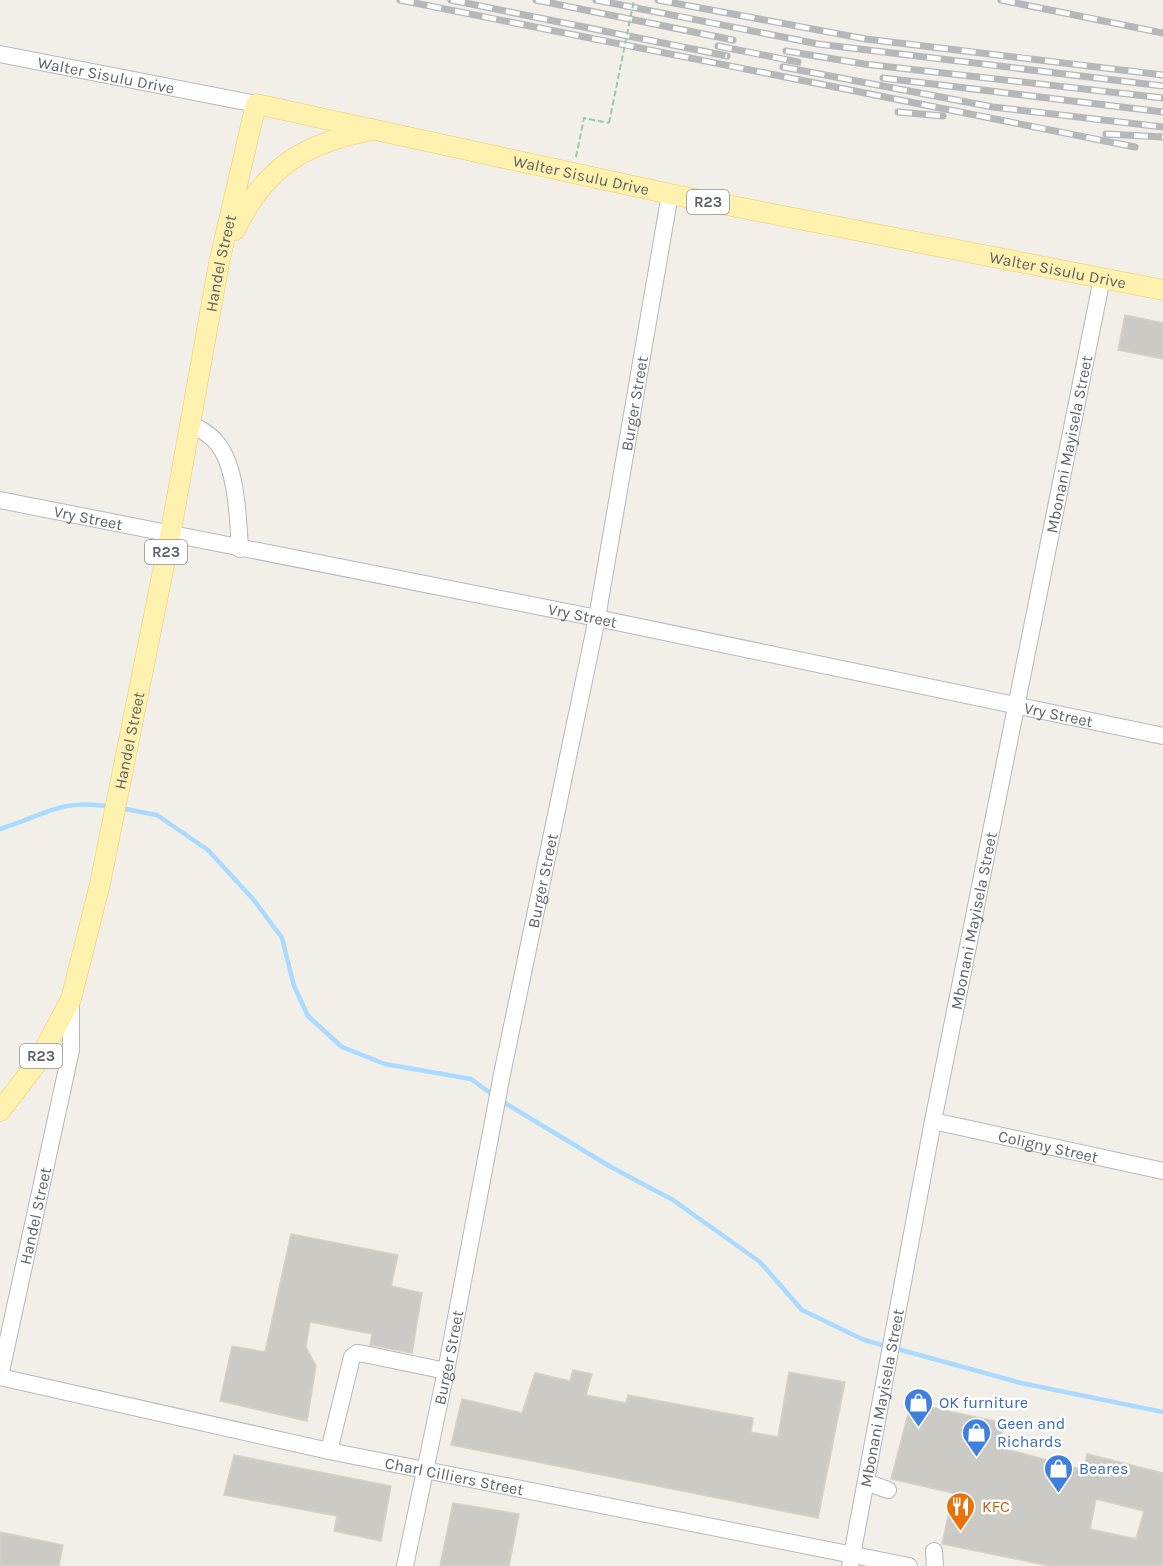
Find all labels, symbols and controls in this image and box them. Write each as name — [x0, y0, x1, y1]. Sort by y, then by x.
street label: Walter Sisulu Drive — [36, 52, 176, 97]
street label: Walter Sisulu Drive — [511, 151, 651, 199]
road number: R23 — [687, 190, 729, 214]
street label: Handel Street — [201, 213, 239, 313]
street label: Walter Sisulu Drive — [988, 247, 1128, 292]
street label: Mbonani Mayisela Street — [1042, 354, 1096, 535]
street label: Burger Street — [616, 355, 651, 452]
street label: Vry Street — [52, 501, 124, 534]
road number: R23 — [145, 540, 187, 564]
street label: Vry Street — [547, 599, 619, 631]
street label: Handel Street — [110, 690, 148, 791]
street label: Vry Street — [1022, 698, 1095, 731]
street label: Mbonani Mayisela Street — [946, 830, 1000, 1011]
street label: Burger Street — [523, 832, 561, 930]
road number: R23 — [20, 1044, 62, 1068]
street label: Coligny Street — [997, 1126, 1100, 1166]
street label: Handel Street — [15, 1165, 55, 1266]
street label: Mbonani Mayisela Street — [855, 1307, 907, 1489]
street label: Burger Street — [430, 1309, 467, 1407]
shop icon: OK furniture — [902, 1386, 934, 1428]
place label: OK furniture — [939, 1393, 1028, 1412]
place label: Geen and Richards — [997, 1414, 1065, 1451]
shop icon: Geen and Richards — [960, 1416, 992, 1458]
shop icon: Beares — [1042, 1452, 1074, 1494]
street label: Charl Cilliers Street — [383, 1453, 525, 1499]
place label: Beares — [1079, 1459, 1128, 1478]
restaurant icon: KFC — [945, 1490, 977, 1532]
place label: KFC — [982, 1497, 1010, 1516]

